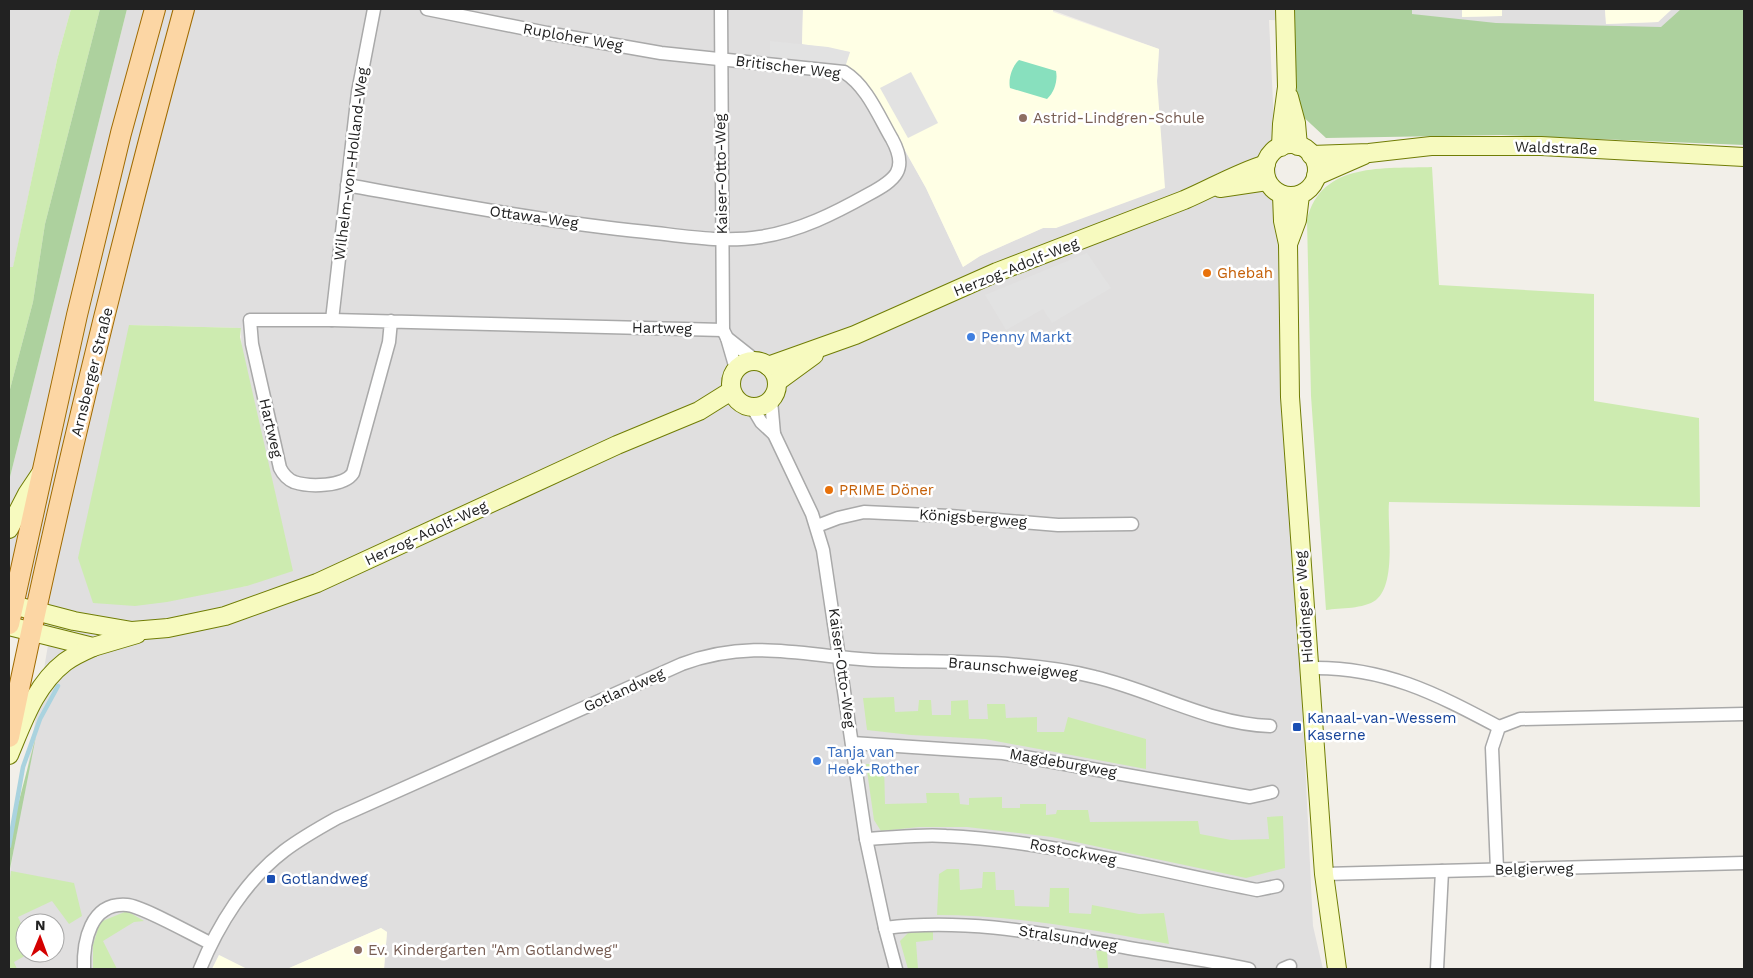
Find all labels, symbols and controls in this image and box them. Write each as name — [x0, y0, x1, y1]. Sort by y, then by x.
street label: Ruploher Weg — [522, 19, 624, 55]
street label: Britischer Weg — [735, 52, 841, 82]
street label: Wilhelm-von-Holland-Weg — [330, 66, 372, 262]
place label: Astrid-Lindgren-Schule — [1033, 109, 1205, 127]
marker: Astrid-Lindgren-Schule — [1017, 112, 1029, 124]
street label: Kaiser-Otto-Weg — [711, 113, 731, 235]
street label: Waldstraße — [1514, 138, 1598, 158]
street label: Ottawa-Weg — [488, 202, 580, 232]
street label: Herzog-Adolf-Weg — [951, 234, 1081, 300]
place label: Ghebah — [1217, 264, 1273, 282]
marker: Ghebah — [1201, 267, 1213, 279]
street label: Arnsberger Straße — [67, 305, 117, 439]
street label: Hartweg — [632, 318, 692, 338]
place label: Penny Markt — [981, 328, 1072, 346]
marker: Penny Markt — [965, 331, 977, 343]
street label: Hartweg — [255, 397, 287, 459]
place label: PRIME Döner — [839, 481, 934, 499]
marker: PRIME Döner — [823, 484, 835, 496]
street label: Herzog-Adolf-Weg — [362, 497, 490, 569]
street label: Königsbergweg — [919, 505, 1027, 531]
street label: Hiddingser Weg — [1291, 550, 1317, 664]
street label: Kaiser-Otto-Weg — [825, 607, 859, 729]
street label: Braunschweigweg — [948, 653, 1079, 683]
street label: Gotlandweg — [581, 664, 667, 716]
place label: Kanaal-van-Wessem Kaserne — [1307, 709, 1456, 744]
marker: Kanaal-van-Wessem Kaserne — [1291, 721, 1303, 733]
place label: Tanja van Heek-Rother — [827, 743, 919, 778]
street label: Magdeburgweg — [1008, 745, 1118, 781]
marker: Tanja van Heek-Rother — [811, 755, 823, 767]
street label: Rostockweg — [1028, 835, 1118, 869]
street label: Belgierweg — [1494, 859, 1574, 879]
place label: Gotlandweg — [281, 870, 368, 888]
marker: Gotlandweg — [265, 873, 277, 885]
north arrow — [15, 913, 65, 963]
text: N — [35, 917, 46, 933]
street label: Stralsundweg — [1017, 921, 1119, 955]
place label: Ev. Kindergarten "Am Gotlandweg" — [368, 941, 618, 959]
marker: Ev. Kindergarten "Am Gotlandweg" — [352, 944, 364, 956]

